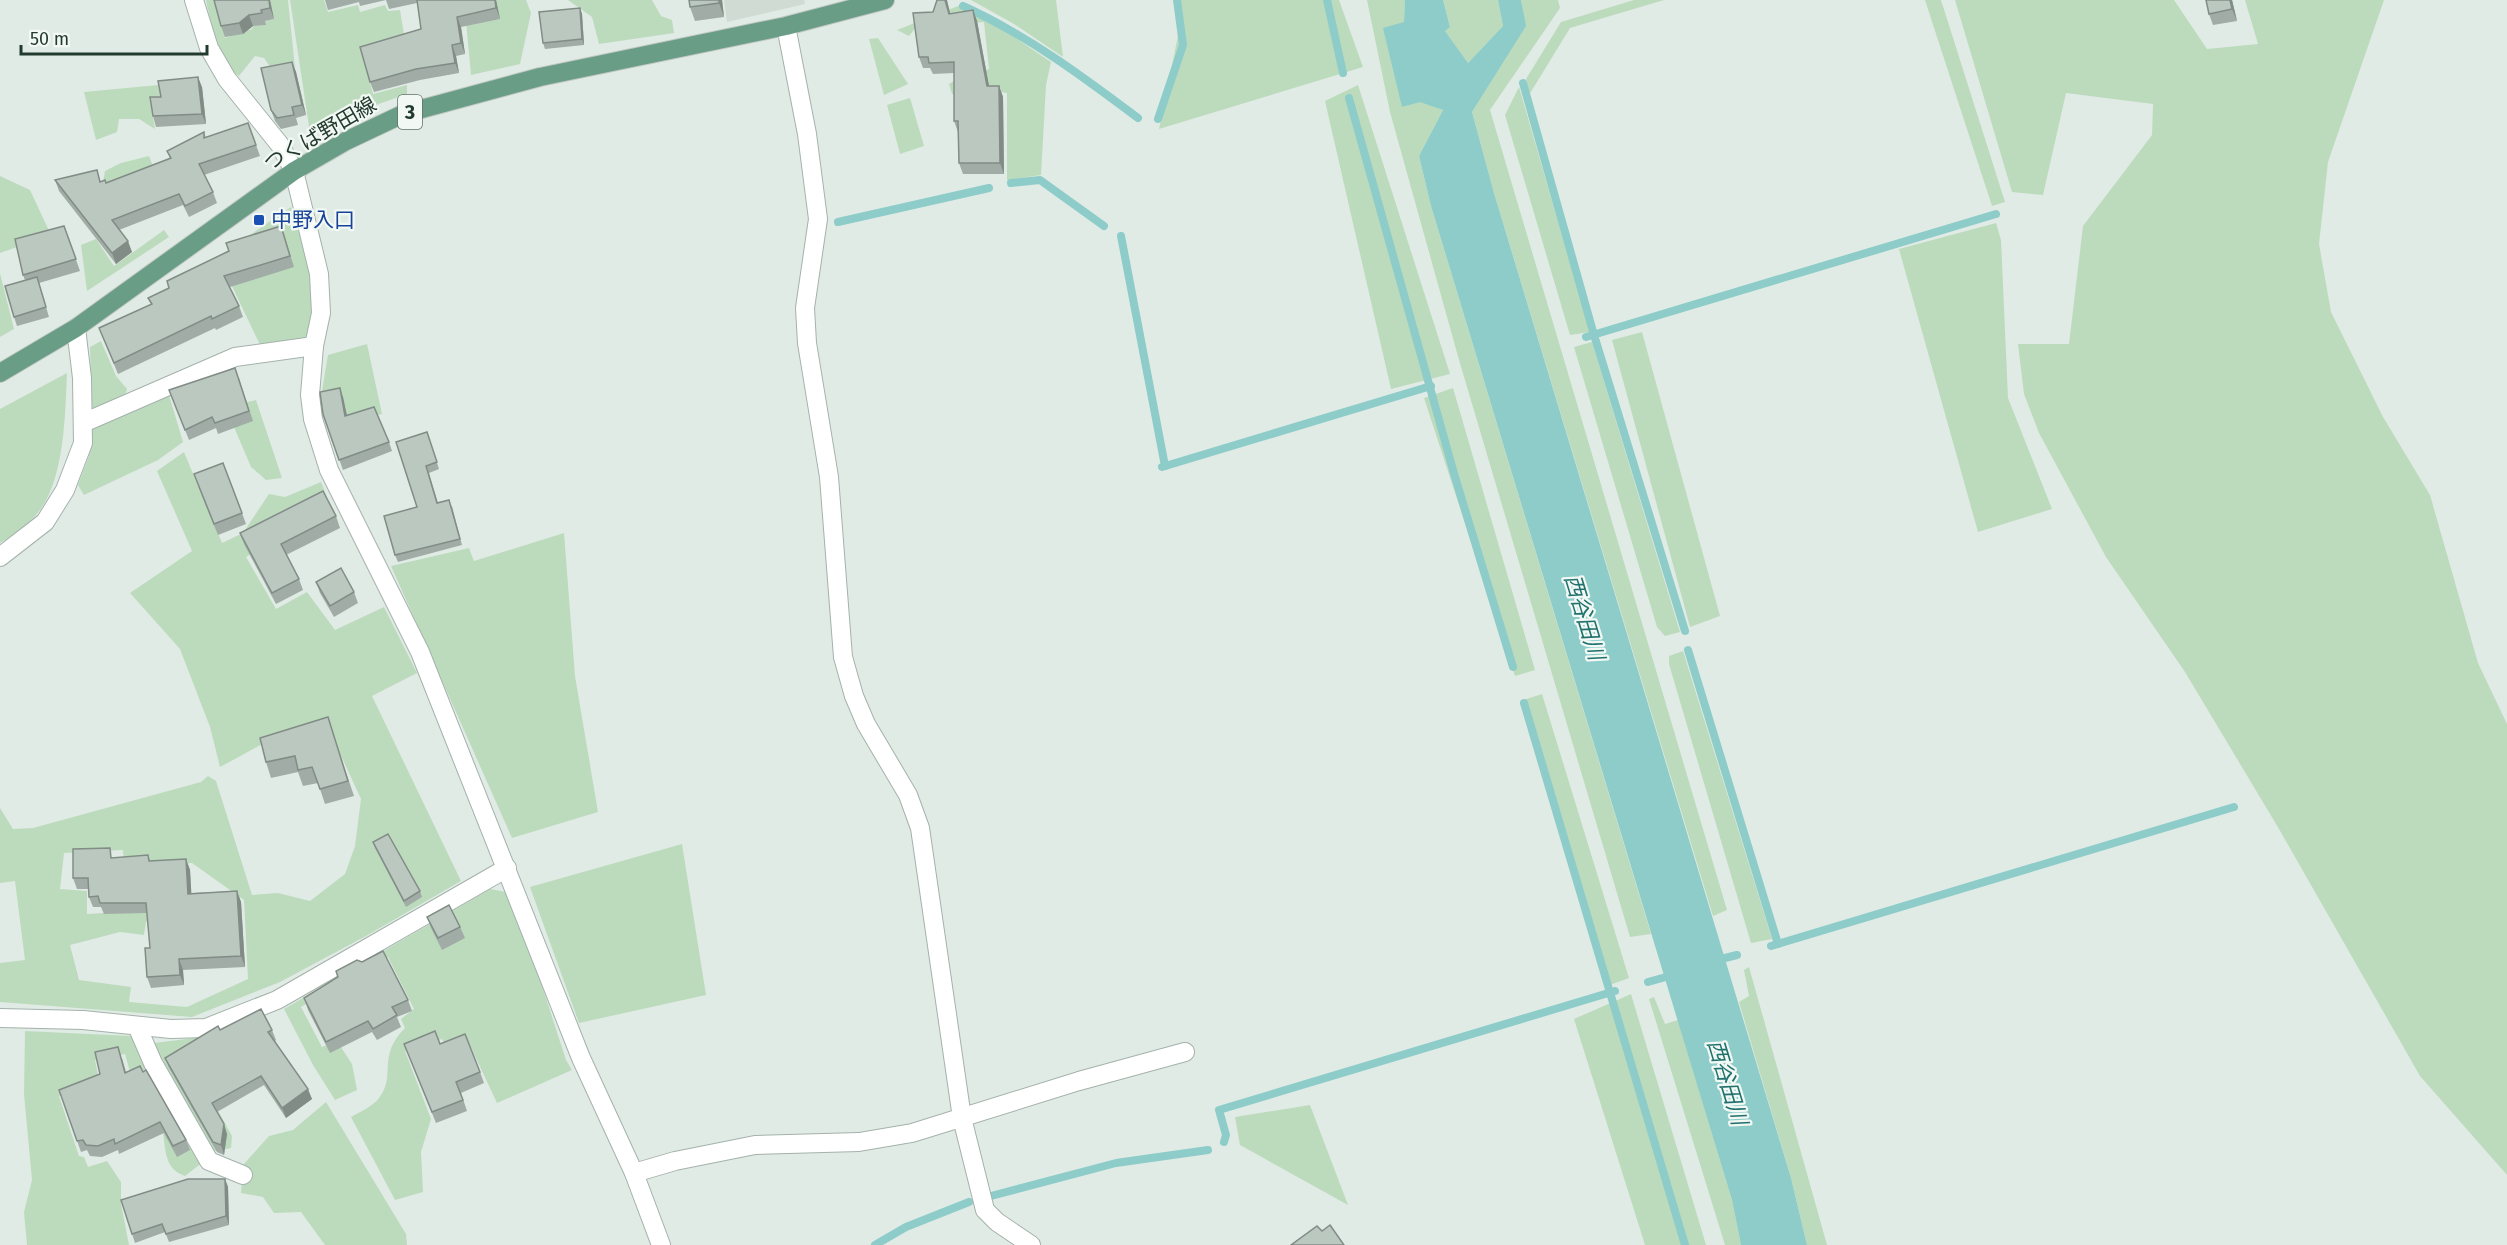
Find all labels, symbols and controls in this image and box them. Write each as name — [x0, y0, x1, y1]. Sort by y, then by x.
scale bar — [21, 18, 207, 56]
text: 50 m — [30, 28, 69, 50]
street label: つくば野田線 — [259, 91, 381, 177]
road number: 3 — [398, 95, 422, 129]
place label: 中野入口 — [271, 207, 355, 233]
marker: 中野入口 — [252, 213, 266, 227]
water label: 西谷田川 — [1559, 571, 1611, 665]
water label: 西谷田川 — [1702, 1036, 1754, 1130]

